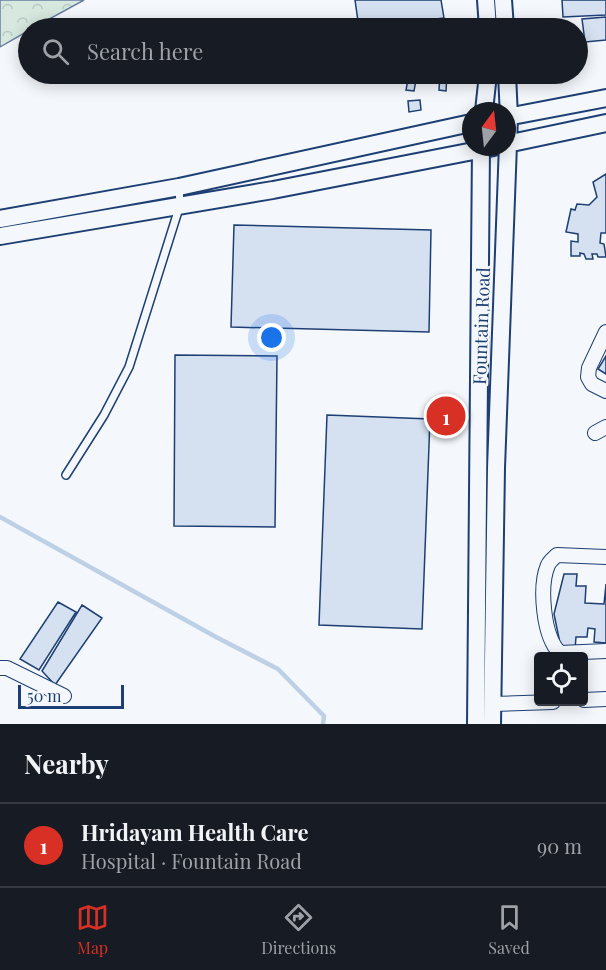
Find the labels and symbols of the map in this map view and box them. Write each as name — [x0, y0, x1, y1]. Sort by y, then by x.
north arrow — [462, 102, 516, 156]
street label: Fountain Road — [467, 266, 495, 385]
your location — [257, 323, 286, 352]
pin: 1 — [426, 394, 466, 438]
scale bar — [18, 682, 124, 710]

